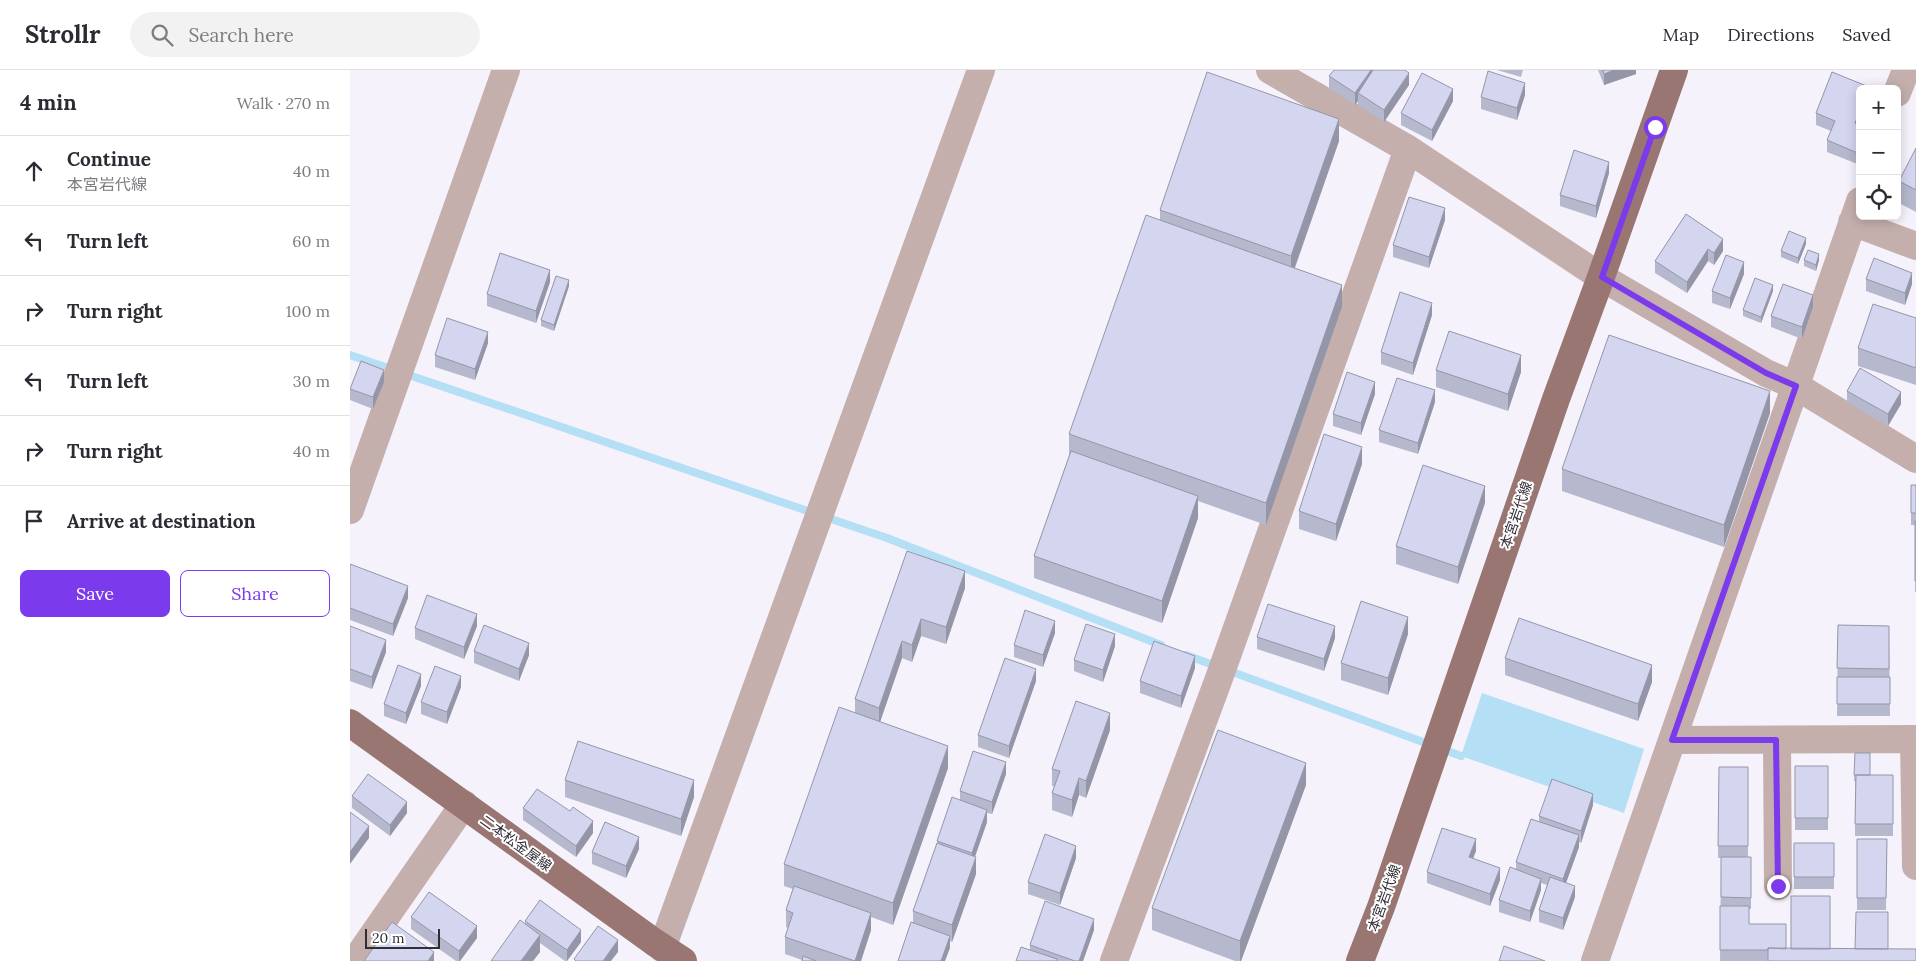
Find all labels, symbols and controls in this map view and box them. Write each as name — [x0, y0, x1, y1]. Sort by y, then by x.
search box — [130, 12, 480, 57]
text: Strollr — [25, 19, 100, 50]
icon: search — [148, 21, 176, 49]
text: Search here — [188, 23, 294, 47]
text: Map — [1663, 23, 1699, 46]
text: Directions — [1727, 23, 1814, 46]
text: Saved — [1842, 23, 1891, 46]
map controls — [1856, 85, 1901, 220]
button: + — [1856, 85, 1901, 130]
text: 4 min — [20, 89, 77, 116]
text: Walk · 270 m — [237, 93, 330, 113]
route start — [1644, 116, 1667, 139]
button: − — [1856, 130, 1901, 175]
text: Continue — [67, 147, 151, 171]
icon: ahead — [20, 157, 48, 185]
text: 40 m — [293, 161, 330, 181]
text: 本宮岩代線 — [67, 174, 147, 194]
button: locate — [1856, 175, 1901, 220]
icon: left — [20, 227, 48, 255]
text: Turn left — [67, 229, 148, 253]
text: 60 m — [292, 231, 330, 251]
icon: right — [20, 297, 48, 325]
text: Turn right — [67, 299, 163, 323]
text: 100 m — [286, 301, 330, 321]
icon: left — [20, 367, 48, 395]
text: Turn left — [67, 369, 148, 393]
text: 30 m — [293, 371, 330, 391]
icon: right — [20, 437, 48, 465]
text: Turn right — [67, 439, 163, 463]
text: 40 m — [293, 441, 330, 461]
street label: 本宮岩代線 — [1496, 479, 1536, 551]
icon: arrive — [20, 507, 48, 535]
text: Arrive at destination — [67, 509, 256, 533]
button: Save — [20, 570, 170, 617]
button: Share — [180, 570, 330, 617]
street label: 二本松金屋線 — [477, 811, 555, 875]
street label: 本宮岩代線 — [1364, 862, 1404, 934]
route end — [1767, 875, 1790, 898]
scale bar — [365, 926, 440, 949]
text: 20 m — [372, 929, 404, 947]

